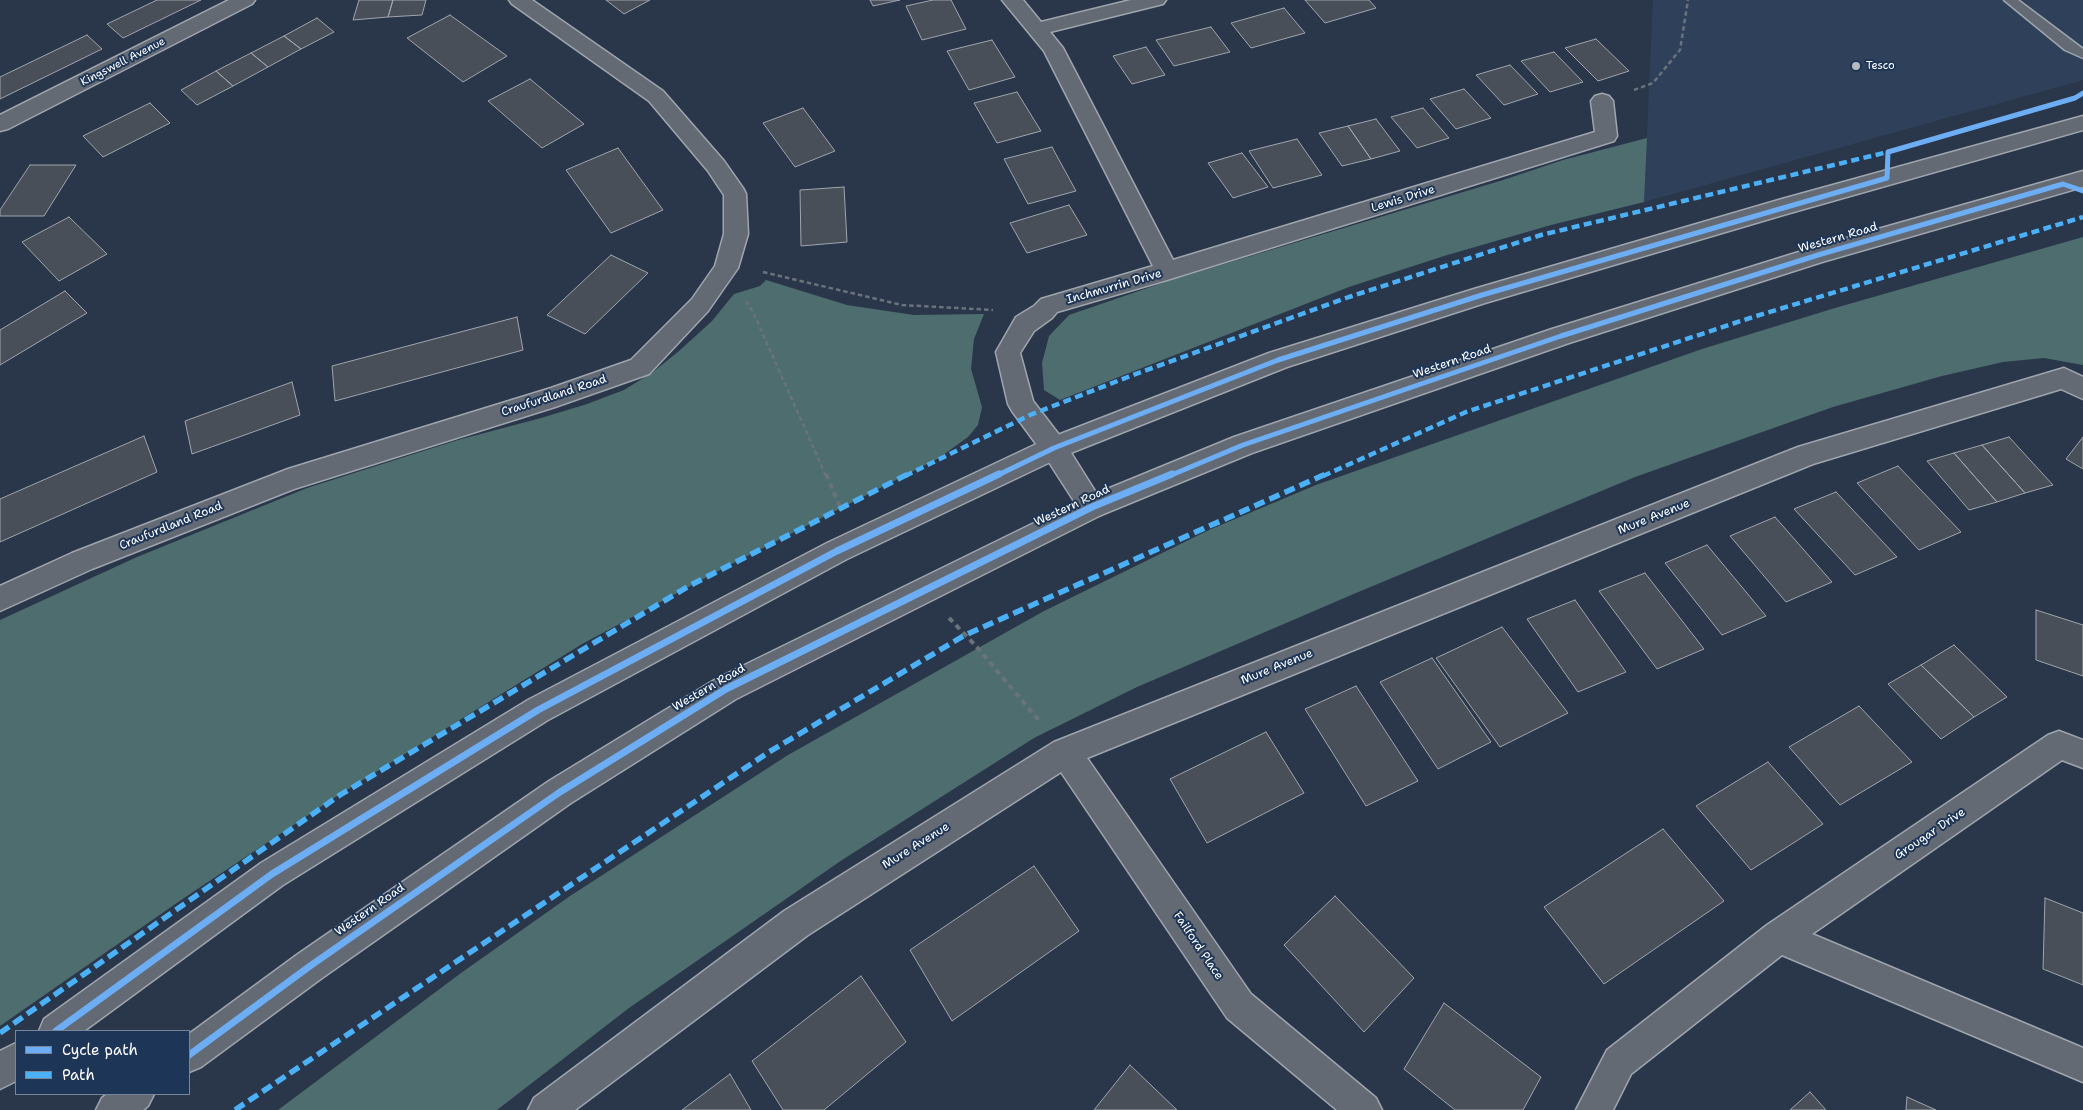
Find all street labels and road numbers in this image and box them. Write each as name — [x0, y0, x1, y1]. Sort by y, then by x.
street label: Kingswell Avenue — [79, 35, 167, 89]
street label: Lewis Drive — [1369, 182, 1437, 216]
street label: Western Road — [1797, 220, 1879, 256]
street label: Inchmurrin Drive — [1065, 266, 1163, 308]
street label: Western Road — [1411, 342, 1493, 382]
street label: Craufurdland Road — [499, 372, 609, 420]
street label: Western Road — [1032, 482, 1112, 530]
street label: Mure Avenue — [1616, 496, 1692, 538]
street label: Craufurdland Road — [117, 499, 225, 553]
street label: Mure Avenue — [1239, 646, 1315, 688]
street label: Western Road — [670, 661, 748, 715]
street label: Grougar Drive — [1892, 805, 1968, 863]
street label: Mure Avenue — [880, 820, 952, 872]
street label: Western Road — [332, 881, 408, 939]
street label: Failford Place — [1170, 909, 1226, 983]

